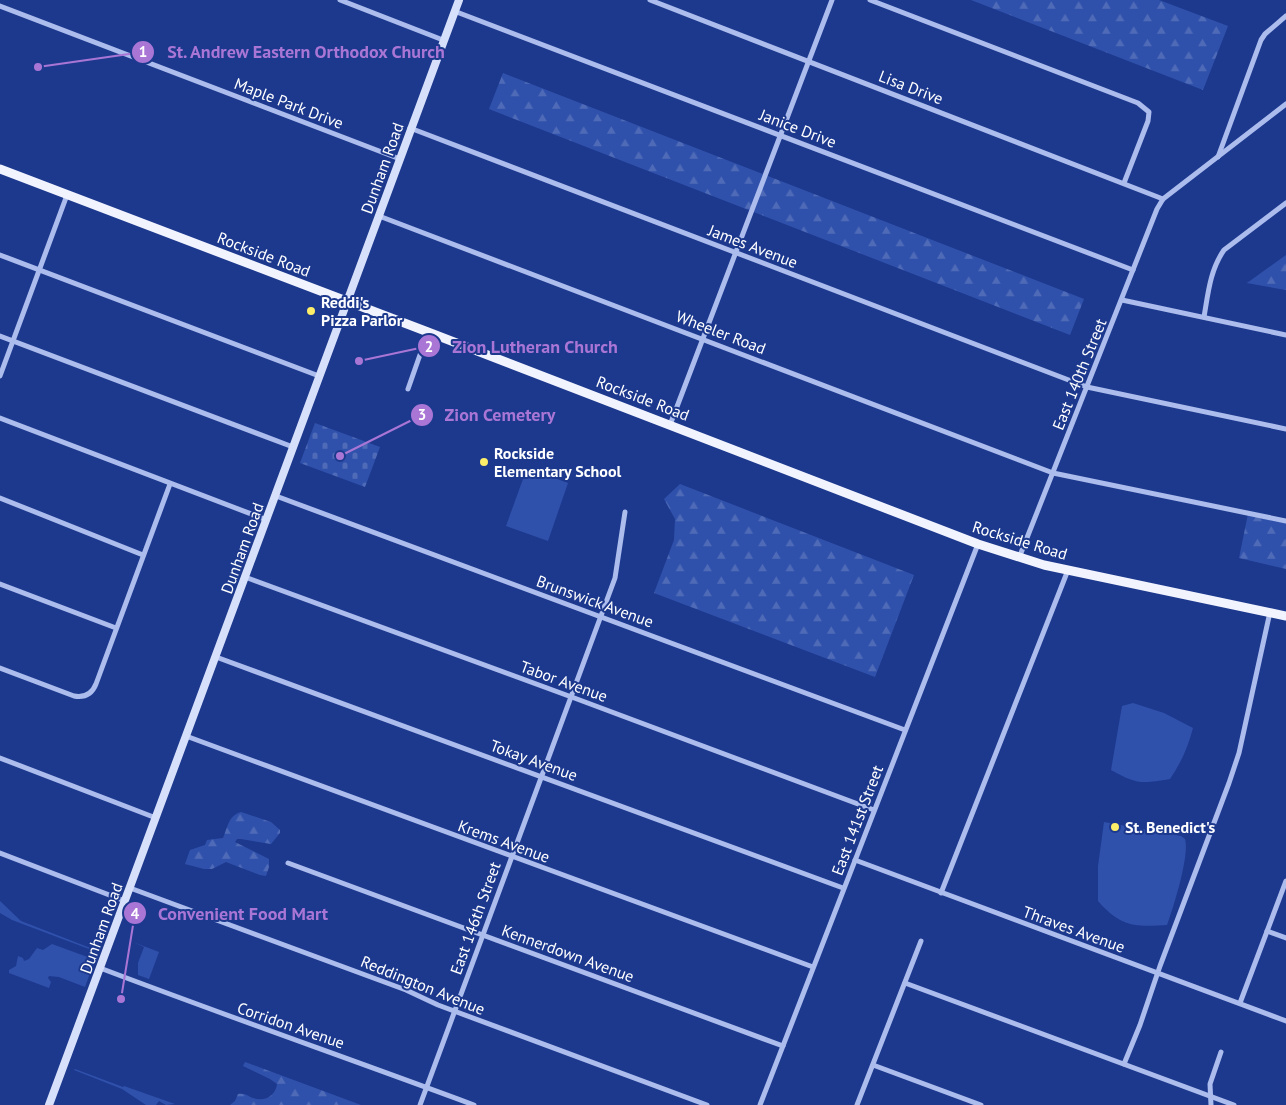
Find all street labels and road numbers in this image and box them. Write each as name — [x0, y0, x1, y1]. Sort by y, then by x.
street label: Lisa Drive — [876, 66, 946, 108]
street label: Maple Park Drive — [232, 73, 346, 133]
street label: Janice Drive — [756, 104, 839, 152]
street label: Dunham Road — [356, 120, 408, 216]
street label: James Avenue — [705, 219, 801, 272]
street label: Rockside Road — [215, 227, 313, 281]
street label: Wheeler Road — [673, 306, 769, 358]
street label: East 140th Street — [1048, 315, 1111, 433]
street label: Rockside Road — [594, 371, 692, 425]
street label: Dunham Road — [216, 500, 268, 596]
street label: Rockside Road — [970, 516, 1070, 564]
street label: Brunswick Avenue — [534, 571, 656, 631]
street label: Tabor Avenue — [518, 656, 610, 706]
street label: Tokay Avenue — [488, 735, 580, 785]
street label: East 141st Street — [827, 762, 887, 878]
street label: Krems Avenue — [455, 815, 553, 867]
street label: East 146th Street — [445, 858, 505, 977]
street label: Dunham Road — [75, 880, 127, 976]
street label: Thraves Avenue — [1020, 901, 1128, 957]
street label: Kennerdown Avenue — [499, 920, 637, 986]
street label: Reddington Avenue — [358, 951, 488, 1019]
street label: Corridon Avenue — [235, 997, 347, 1053]

